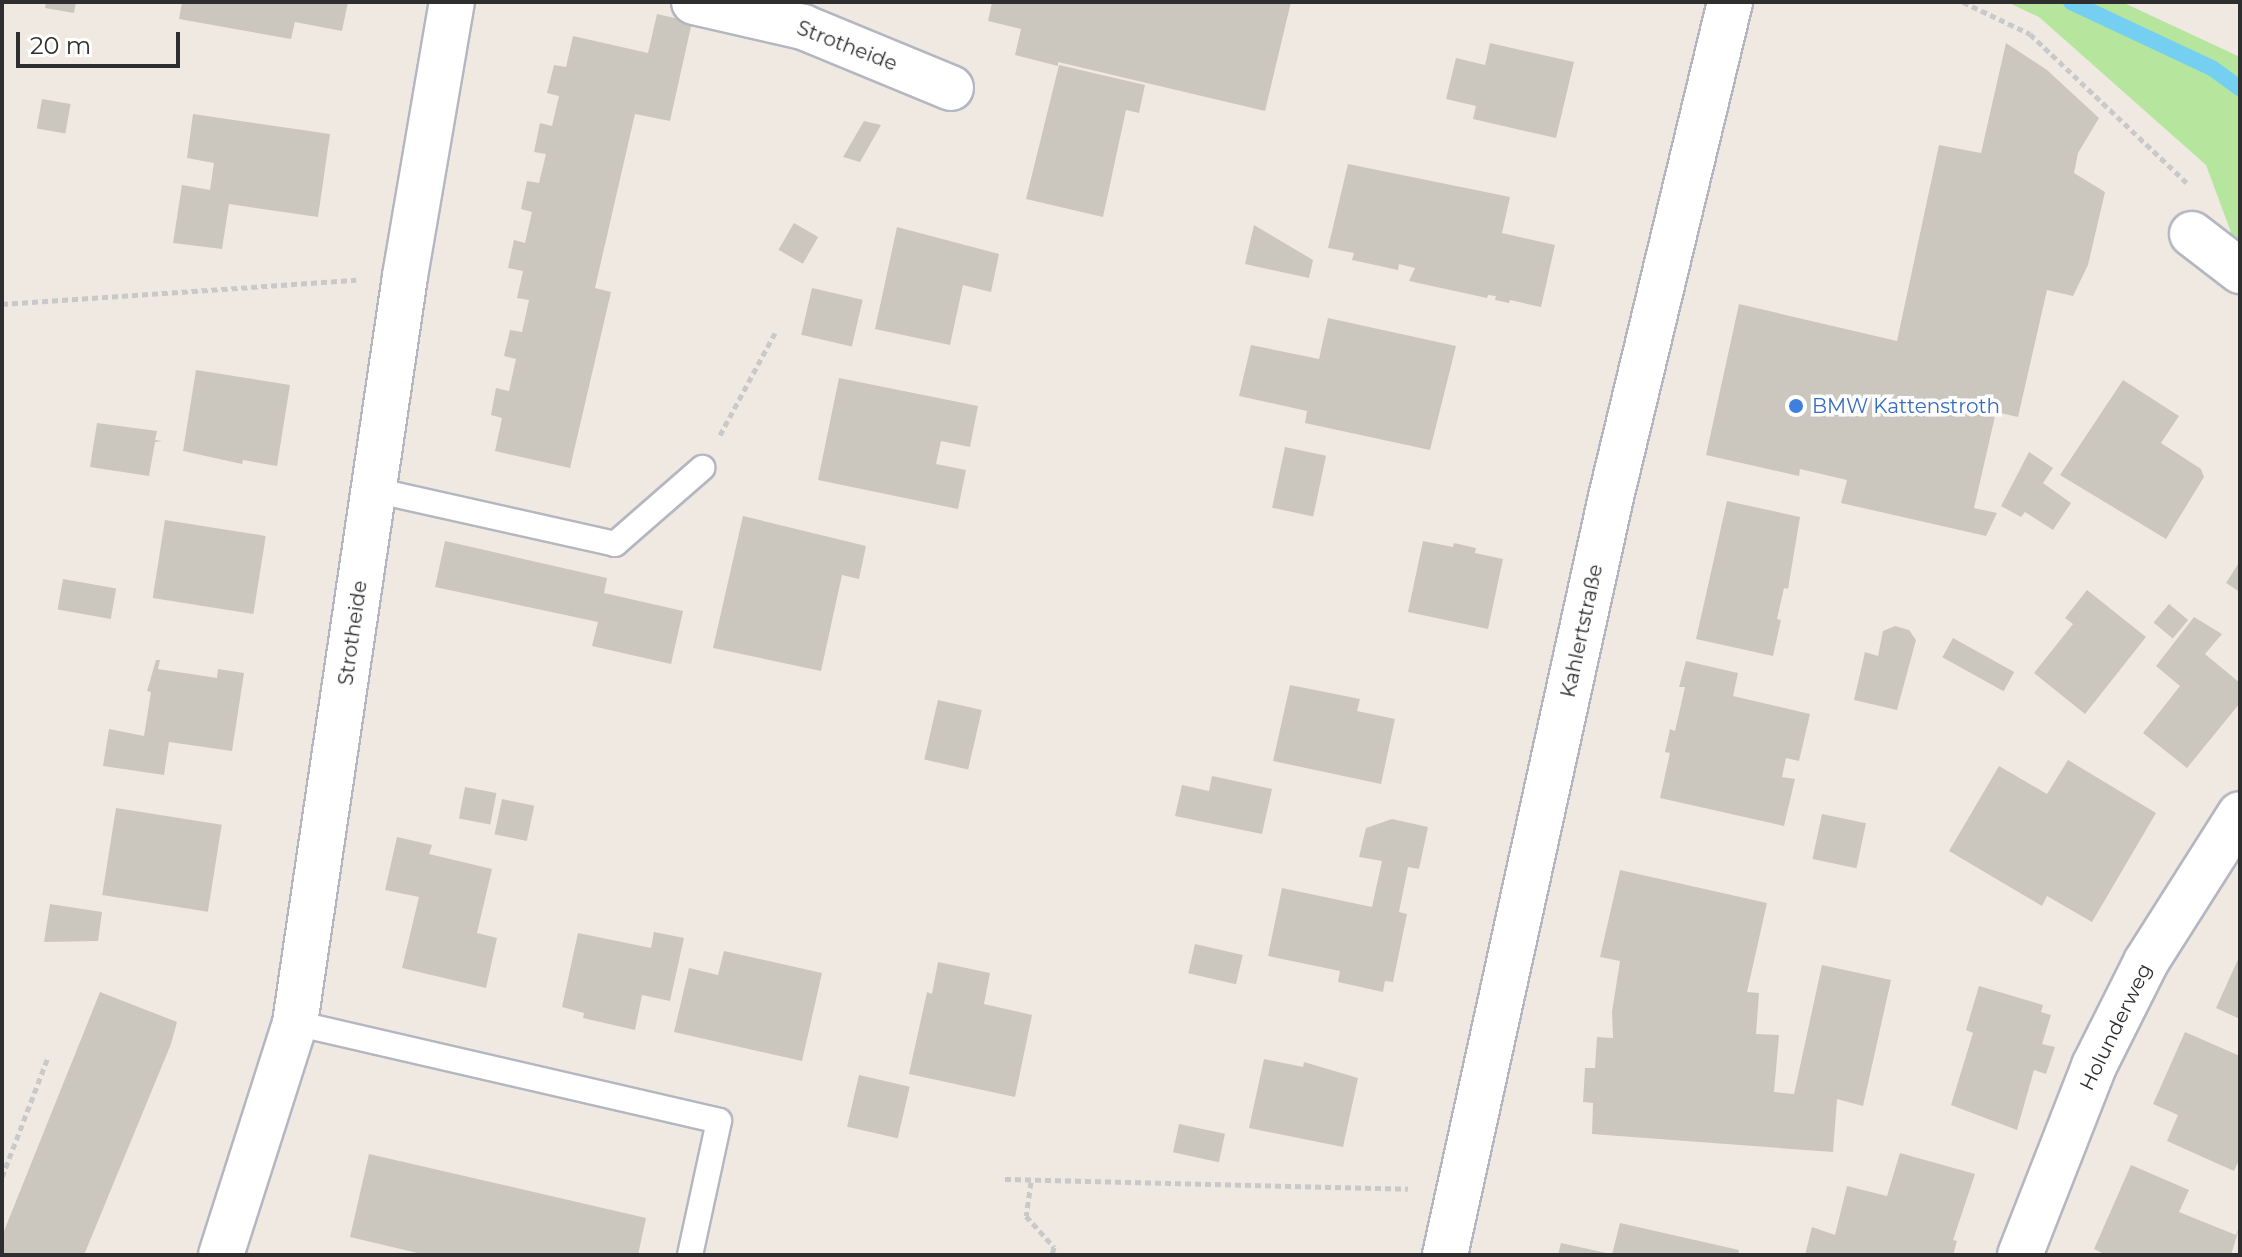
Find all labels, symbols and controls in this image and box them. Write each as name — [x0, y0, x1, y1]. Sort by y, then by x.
scale bar — [20, 16, 184, 66]
street label: Strotheide — [793, 16, 901, 76]
text: 20 m — [30, 31, 91, 60]
place label: BMW Kattenstroth — [1812, 394, 2000, 418]
marker: BMW Kattenstroth — [1787, 397, 1805, 415]
street label: Kahlertstraße — [1556, 562, 1608, 700]
street label: Strotheide — [334, 579, 372, 687]
street label: Holunderweg — [2075, 960, 2157, 1094]

